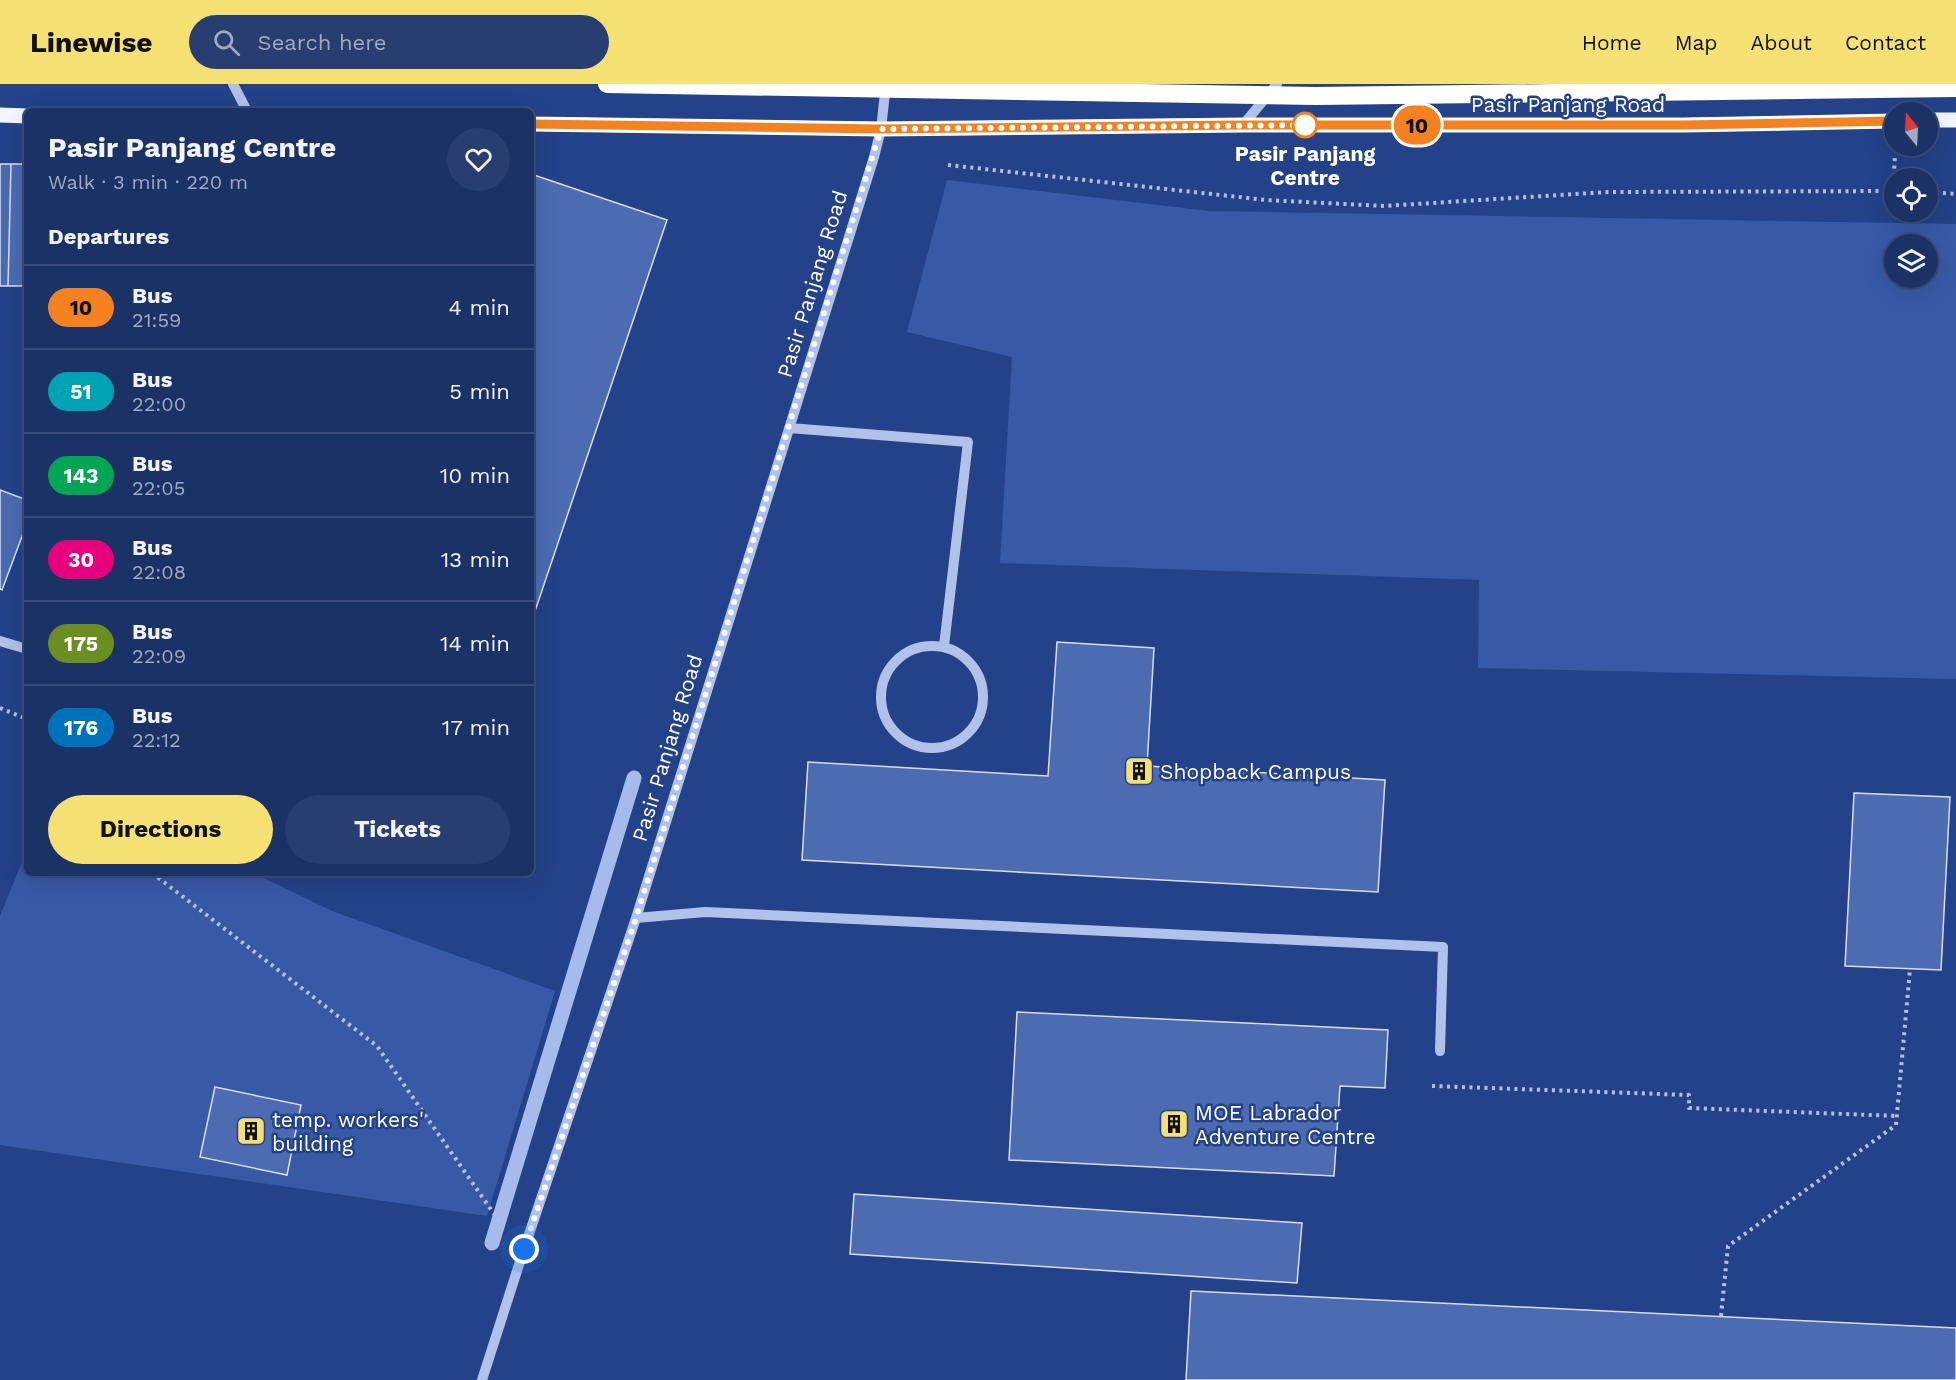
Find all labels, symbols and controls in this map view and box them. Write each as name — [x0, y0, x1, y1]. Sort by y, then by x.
search box — [189, 15, 609, 69]
text: Linewise — [30, 26, 153, 59]
icon: search — [210, 26, 243, 59]
text: Search here — [258, 30, 387, 55]
text: Home — [1582, 30, 1642, 55]
text: Map — [1675, 30, 1718, 55]
text: About — [1751, 30, 1812, 55]
text: Contact — [1845, 30, 1926, 55]
street label: Pasir Panjang Road — [1471, 92, 1665, 117]
north arrow — [1884, 102, 1938, 156]
map controls — [1884, 102, 1938, 288]
line badge: 10 — [1390, 106, 1444, 144]
marker: Pasir Panjang Centre — [1292, 112, 1318, 138]
text: 10 — [1406, 113, 1428, 138]
button: heart — [447, 128, 510, 191]
text: Pasir Panjang Centre — [48, 131, 336, 164]
place label: Pasir Panjang Centre — [1235, 141, 1375, 190]
button: locate — [1884, 168, 1938, 222]
text: Walk · 3 min · 220 m — [48, 170, 248, 194]
street label: Pasir Panjang Road — [772, 187, 852, 381]
text: Departures — [48, 224, 169, 249]
button: layers — [1884, 234, 1938, 288]
text: Bus — [132, 283, 172, 308]
text: 10 — [70, 295, 92, 320]
text: 4 min — [449, 295, 510, 320]
text: 21:59 — [132, 308, 181, 332]
text: Bus — [132, 367, 172, 392]
text: 51 — [70, 379, 92, 404]
text: 5 min — [449, 379, 510, 404]
text: 22:00 — [132, 392, 186, 416]
text: Bus — [132, 451, 172, 476]
text: 143 — [63, 463, 99, 488]
text: 10 min — [440, 463, 510, 488]
text: 22:05 — [132, 476, 185, 500]
text: Bus — [132, 535, 172, 560]
text: 30 — [68, 547, 94, 572]
text: 13 min — [441, 547, 510, 572]
text: 22:08 — [132, 560, 186, 584]
text: Bus — [132, 619, 172, 644]
text: 175 — [64, 631, 98, 656]
text: 14 min — [440, 631, 510, 656]
text: 22:09 — [132, 644, 186, 668]
street label: Pasir Panjang Road — [627, 651, 707, 845]
text: Bus — [132, 703, 172, 728]
text: 176 — [64, 715, 98, 740]
text: 17 min — [442, 715, 510, 740]
text: 22:12 — [132, 728, 181, 752]
building icon: Shopback Campus — [1123, 755, 1155, 787]
place label: Shopback Campus — [1160, 759, 1351, 784]
button: Directions — [48, 795, 273, 864]
button: Tickets — [285, 795, 510, 864]
place label: MOE Labrador Adventure Centre — [1195, 1100, 1376, 1149]
place label: temp. workers' building — [272, 1107, 424, 1156]
building icon: MOE Labrador Adventure Centre — [1158, 1108, 1190, 1140]
building icon: temp. workers' building — [235, 1115, 267, 1147]
your location — [509, 1234, 539, 1264]

